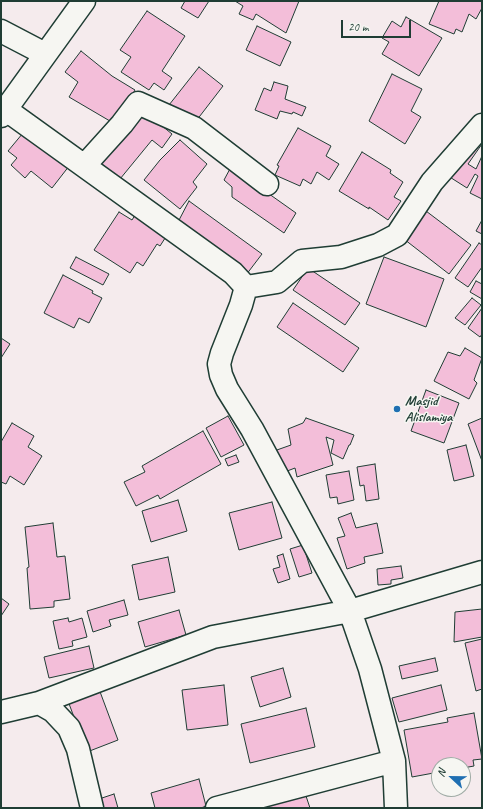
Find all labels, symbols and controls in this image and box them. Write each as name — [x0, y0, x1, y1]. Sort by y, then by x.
scale bar — [343, 12, 413, 38]
text: 20 m — [348, 19, 368, 35]
place label: Masjid Alislamiya — [405, 393, 452, 426]
marker: Masjid Alislamiya — [392, 404, 402, 414]
north arrow — [431, 757, 471, 797]
text: N — [433, 767, 449, 779]

